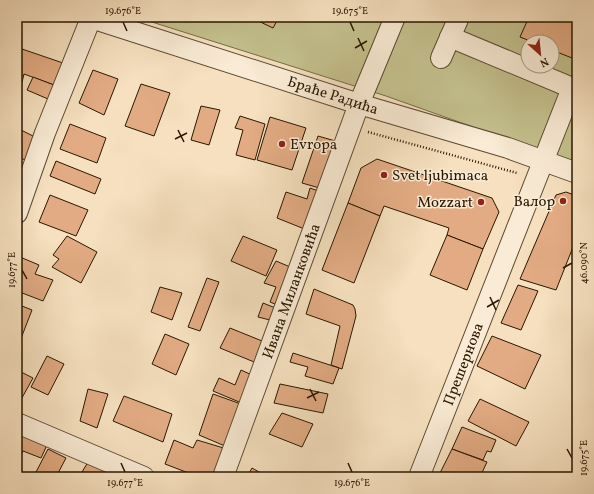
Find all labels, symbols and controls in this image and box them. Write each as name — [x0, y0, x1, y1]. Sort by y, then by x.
text: 19.676°E — [105, 4, 141, 18]
text: 19.675°E — [332, 4, 368, 18]
north arrow — [520, 34, 560, 74]
text: N — [537, 53, 551, 70]
street label: Браће Радића — [284, 72, 381, 121]
place label: Evropa — [290, 135, 337, 156]
marker: Evropa — [277, 139, 287, 149]
place label: Svet ljubimaca — [392, 166, 488, 187]
marker: Svet ljubimaca — [379, 170, 389, 180]
place label: Валор — [513, 192, 555, 213]
place label: Mozzart — [417, 193, 473, 214]
marker: Валор — [558, 196, 568, 206]
marker: Mozzart — [476, 197, 486, 207]
street label: Ивана Миланковића — [258, 221, 327, 362]
text: 46.090°N — [577, 242, 591, 284]
text: 19.677°E — [5, 252, 19, 288]
street label: Прешернова — [439, 320, 490, 409]
text: 19.675°E — [577, 440, 591, 476]
text: 19.677°E — [107, 476, 143, 490]
text: 19.676°E — [334, 476, 370, 490]

